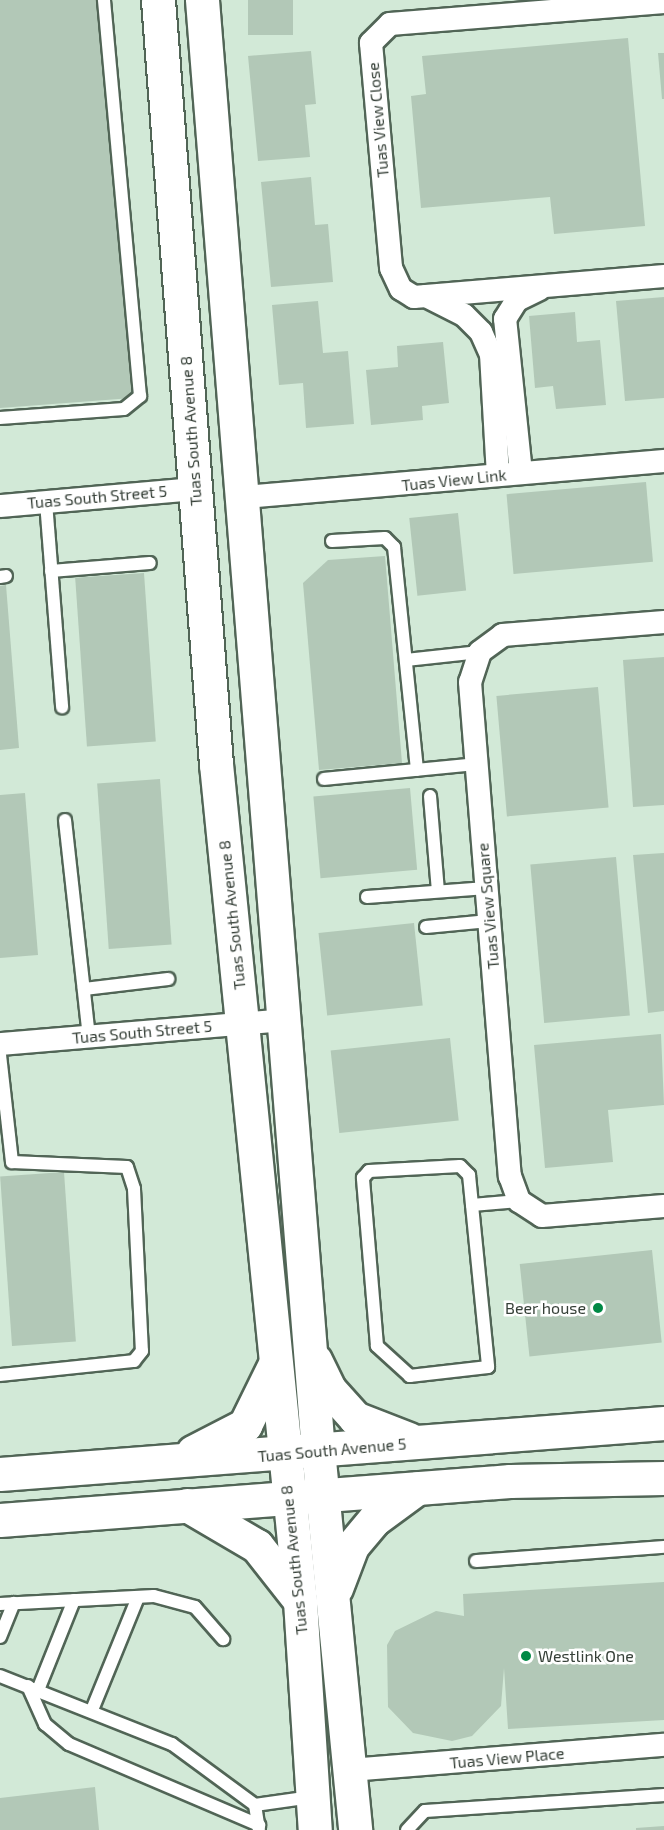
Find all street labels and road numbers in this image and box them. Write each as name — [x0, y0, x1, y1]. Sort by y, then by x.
street label: Tuas View Close — [363, 61, 393, 179]
street label: Tuas South Avenue 8 — [176, 355, 206, 507]
street label: Tuas View Link — [400, 465, 508, 495]
street label: Tuas South Street 5 — [26, 481, 168, 513]
street label: Tuas South Avenue 8 — [215, 839, 249, 991]
street label: Tuas View Square — [473, 842, 503, 970]
street label: Tuas South Street 5 — [71, 1016, 213, 1048]
street label: Tuas South Avenue 5 — [257, 1434, 407, 1466]
street label: Tuas South Avenue 8 — [277, 1484, 311, 1636]
street label: Tuas View Place — [448, 1743, 566, 1773]

